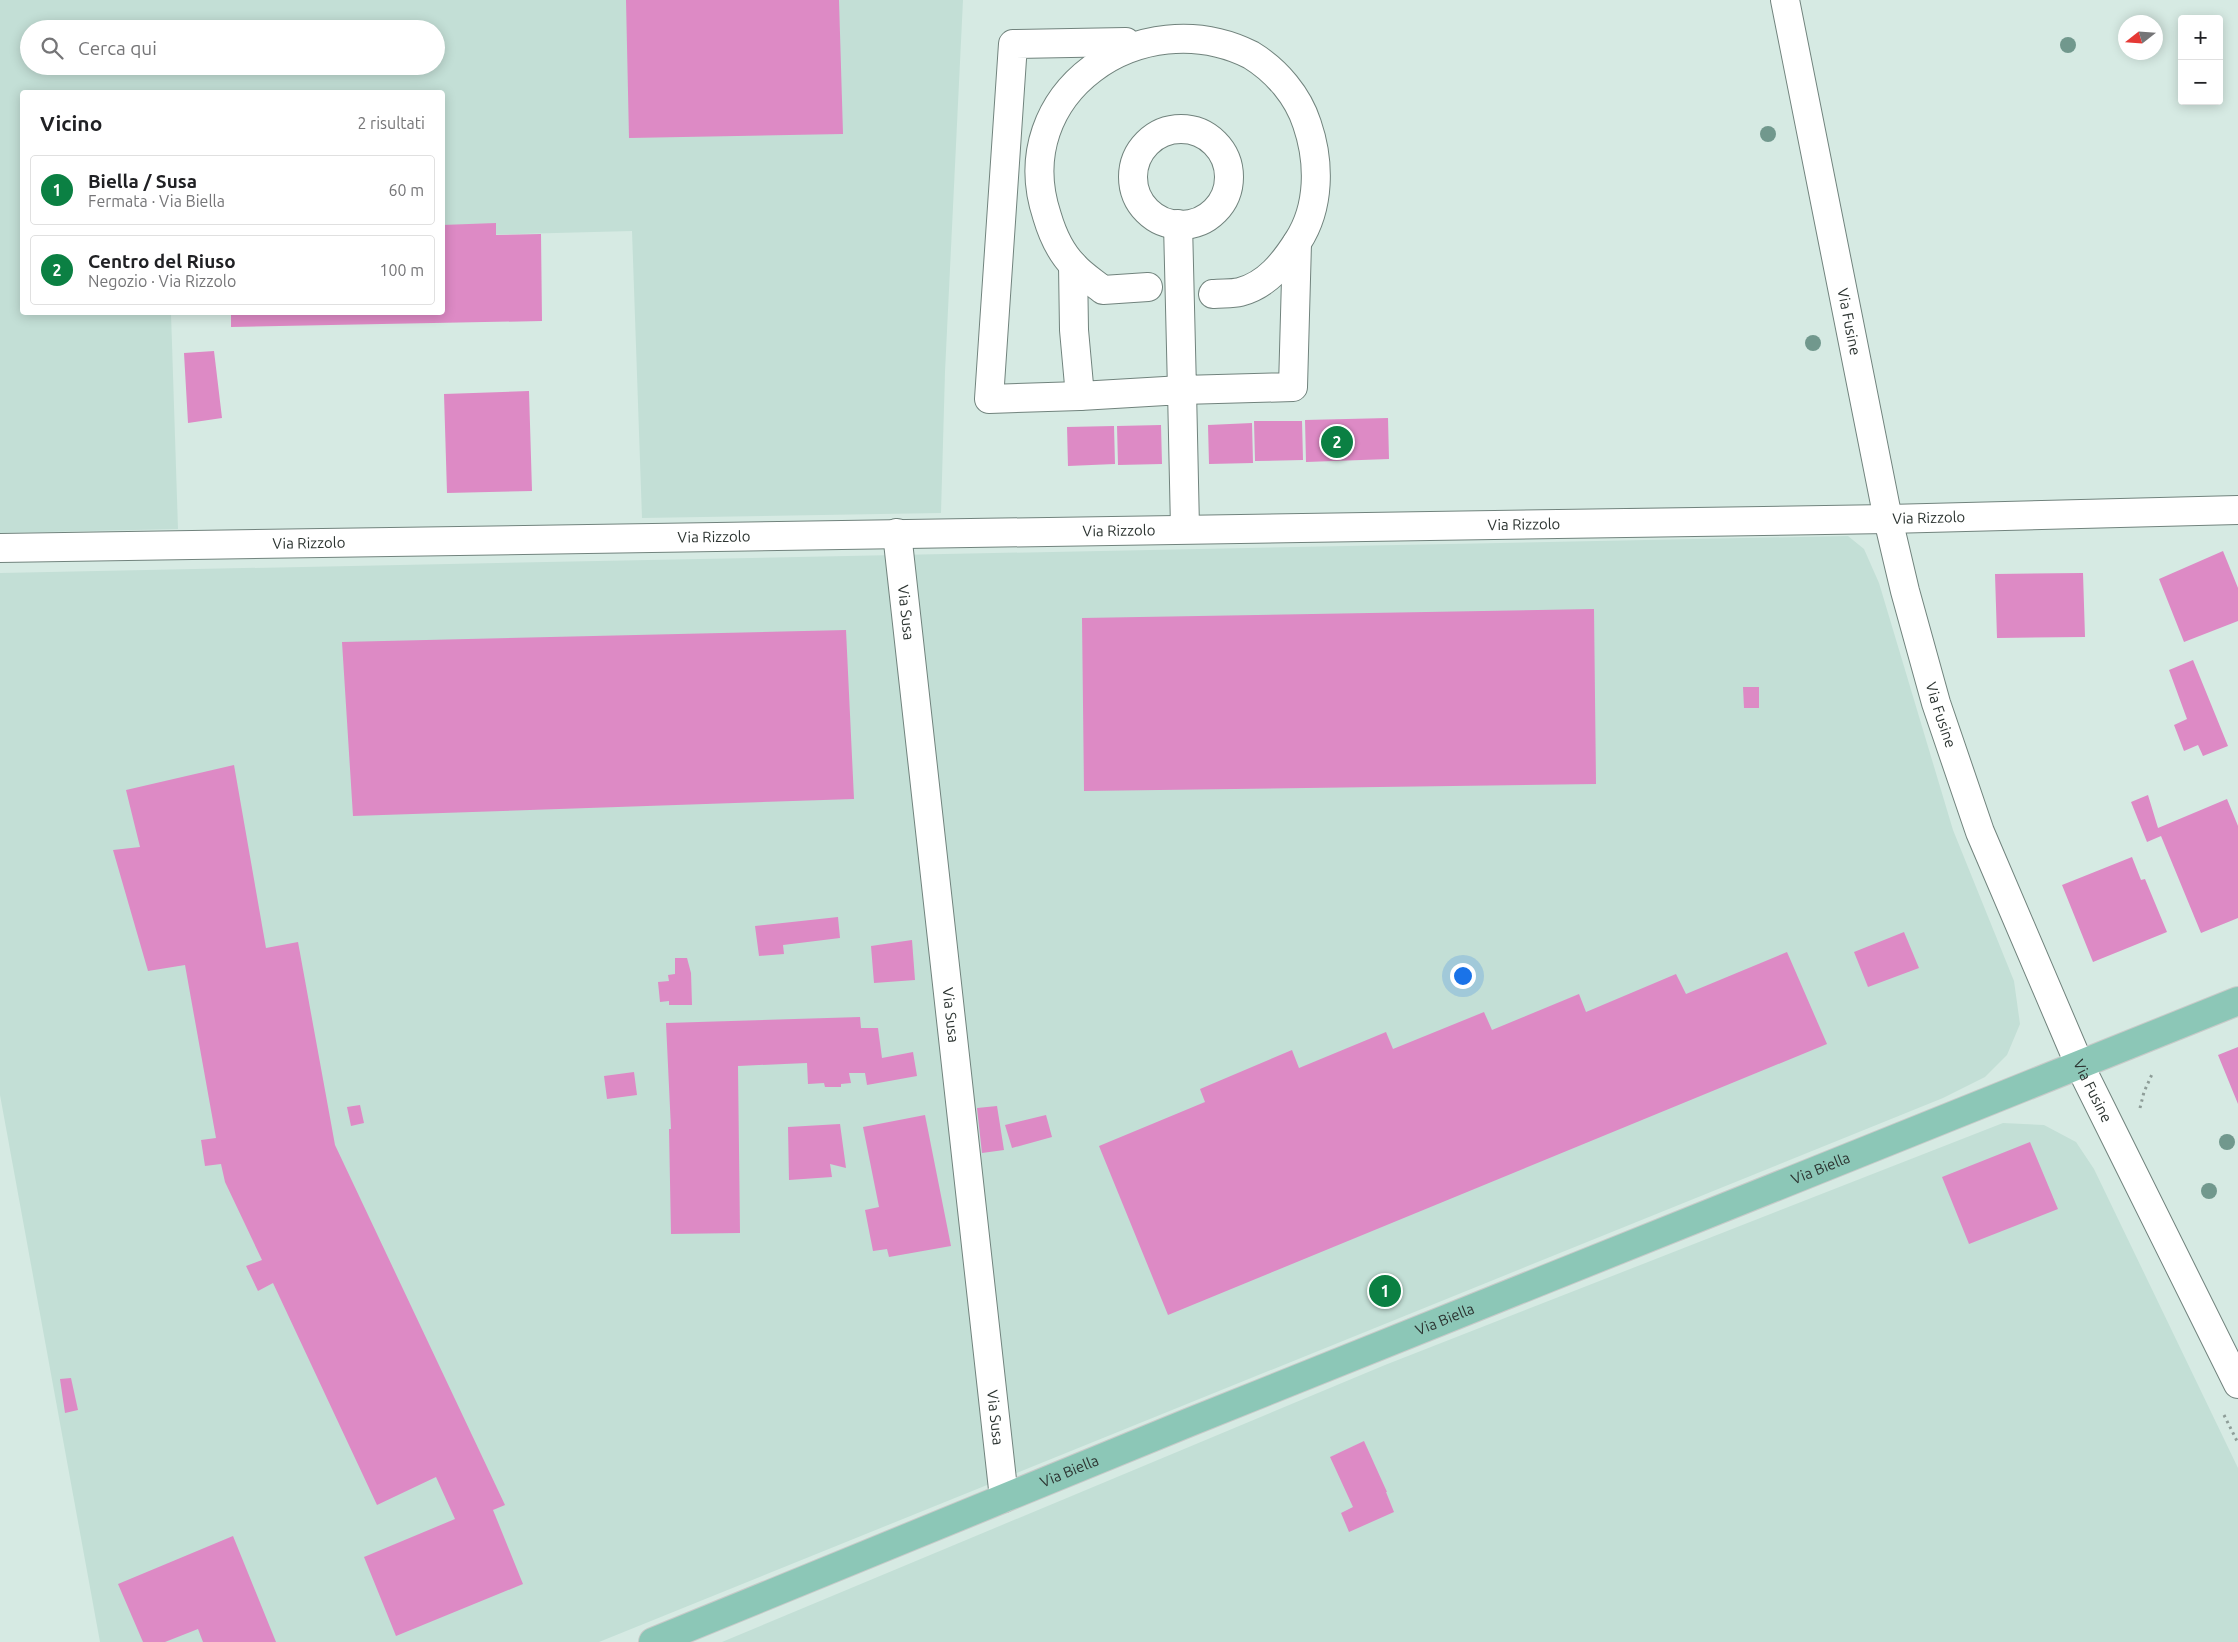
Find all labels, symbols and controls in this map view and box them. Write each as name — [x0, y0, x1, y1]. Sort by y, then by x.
north arrow — [2118, 15, 2163, 60]
map controls — [2178, 15, 2223, 105]
button: + — [2178, 15, 2223, 60]
search box — [20, 20, 445, 75]
icon: search — [38, 34, 66, 62]
text: Cerca qui — [78, 37, 157, 59]
button: − — [2178, 60, 2223, 105]
text: Vicino — [40, 111, 102, 135]
text: 2 risultati — [357, 114, 425, 132]
text: Biella / Susa — [88, 170, 197, 192]
text: 1 — [52, 181, 62, 199]
text: 60 m — [388, 181, 424, 199]
text: Fermata · Via Biella — [88, 192, 225, 210]
text: Centro del Riuso — [88, 250, 236, 272]
text: 2 — [52, 261, 62, 279]
text: 100 m — [379, 261, 424, 279]
text: Negozio · Via Rizzolo — [88, 272, 236, 290]
street label: Via Fusine — [1834, 287, 1864, 357]
pin: 2 — [1321, 423, 1353, 461]
street label: Via Rizzolo — [1892, 508, 1965, 527]
street label: Via Rizzolo — [1487, 515, 1560, 533]
street label: Via Rizzolo — [1082, 521, 1156, 539]
street label: Via Rizzolo — [677, 527, 751, 546]
street label: Via Rizzolo — [272, 534, 346, 552]
street label: Via Susa — [895, 584, 918, 641]
street label: Via Fusine — [1923, 680, 1960, 750]
your location — [1450, 963, 1476, 989]
street label: Via Susa — [939, 986, 962, 1044]
street label: Via Fusine — [2070, 1057, 2116, 1125]
street label: Via Biella — [1789, 1149, 1852, 1188]
pin: 1 — [1369, 1272, 1401, 1310]
street label: Via Biella — [1413, 1300, 1477, 1339]
street label: Via Susa — [984, 1389, 1007, 1446]
street label: Via Biella — [1037, 1451, 1101, 1491]

